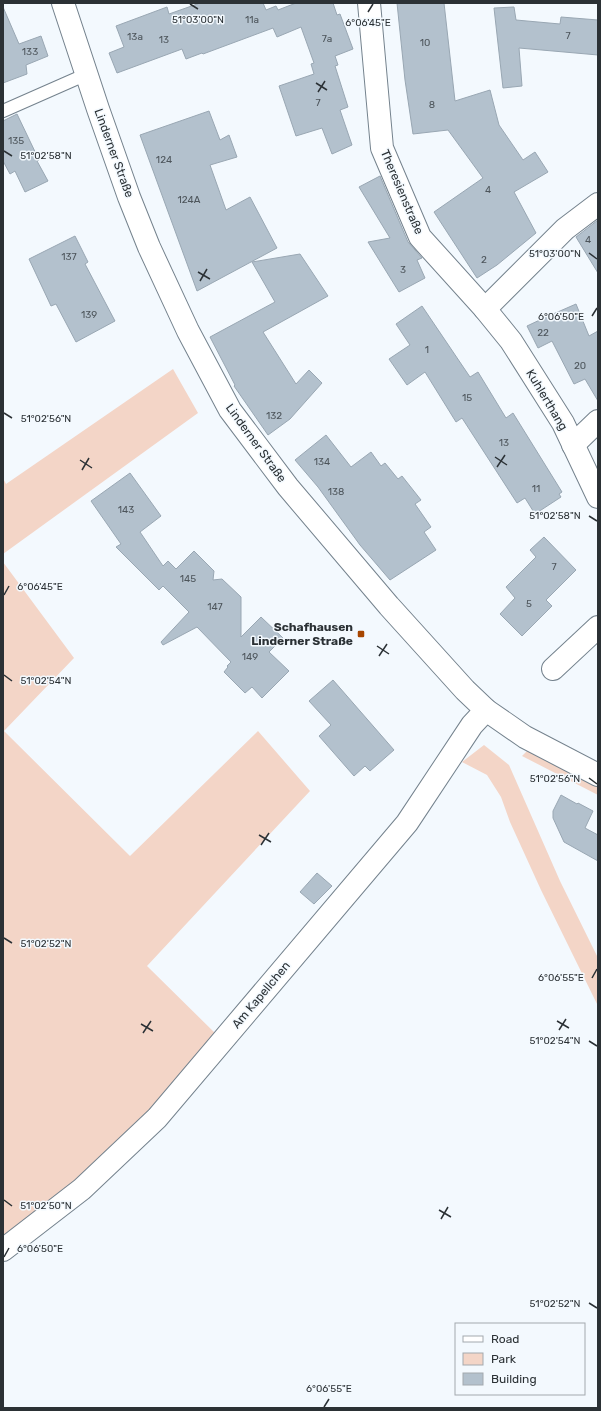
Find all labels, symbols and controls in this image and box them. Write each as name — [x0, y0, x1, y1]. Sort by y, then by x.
text: 51°03'00"N — [172, 14, 224, 26]
house number: 11a — [245, 14, 259, 26]
text: 6°06'45"E — [345, 17, 391, 29]
house number: 7 — [565, 30, 571, 42]
house number: 13a — [127, 31, 143, 43]
house number: 7a — [322, 33, 332, 45]
house number: 13 — [159, 34, 169, 46]
house number: 10 — [420, 37, 430, 49]
house number: 133 — [22, 46, 38, 58]
house number: 7 — [315, 97, 321, 109]
house number: 8 — [429, 99, 435, 111]
street label: Linderner Straße — [91, 107, 137, 200]
house number: 135 — [8, 135, 24, 147]
street label: Theresienstraße — [378, 148, 426, 237]
text: 51°02'58"N — [20, 150, 72, 162]
house number: 124 — [156, 154, 172, 166]
house number: 4 — [485, 184, 491, 196]
house number: 124A — [178, 194, 201, 206]
house number: 4 — [585, 234, 591, 246]
text: 51°03'00"N — [529, 248, 581, 260]
house number: 137 — [61, 251, 77, 263]
house number: 2 — [481, 254, 487, 266]
house number: 3 — [400, 264, 406, 276]
house number: 139 — [81, 309, 97, 321]
text: 6°06'50"E — [538, 311, 584, 323]
house number: 22 — [537, 327, 549, 339]
house number: 1 — [425, 344, 429, 356]
house number: 20 — [574, 360, 586, 372]
street label: Kuhlerthang — [523, 367, 571, 433]
house number: 15 — [462, 392, 472, 404]
street label: Linderner Straße — [223, 401, 289, 485]
house number: 132 — [266, 410, 282, 422]
text: 51°02'56"N — [21, 413, 71, 425]
house number: 13 — [499, 437, 509, 449]
house number: 134 — [314, 456, 330, 468]
house number: 11 — [532, 483, 540, 495]
house number: 138 — [328, 486, 344, 498]
house number: 143 — [118, 504, 134, 516]
text: 51°02'58"N — [529, 510, 581, 522]
house number: 7 — [551, 561, 557, 573]
house number: 145 — [180, 573, 196, 585]
text: 6°06'45"E — [17, 581, 63, 593]
house number: 5 — [526, 598, 532, 610]
house number: 147 — [207, 601, 223, 613]
place label: Schafhausen Linderner Straße — [251, 620, 353, 648]
marker: Schafhausen Linderner Straße — [356, 629, 366, 639]
house number: 149 — [242, 651, 258, 663]
text: 51°02'54"N — [21, 675, 72, 687]
text: 51°02'56"N — [530, 773, 580, 785]
text: 51°02'52"N — [21, 938, 71, 950]
street label: Am Kapellchen — [229, 959, 293, 1031]
text: 6°06'55"E — [538, 972, 584, 984]
text: 51°02'54"N — [530, 1035, 581, 1047]
text: 51°02'50"N — [20, 1200, 72, 1212]
text: 6°06'50"E — [17, 1243, 63, 1255]
text: 51°02'52"N — [530, 1298, 580, 1310]
legend — [455, 1323, 585, 1395]
text: Road — [491, 1332, 519, 1346]
text: Park — [491, 1352, 517, 1366]
text: Building — [491, 1372, 537, 1386]
text: 6°06'55"E — [306, 1383, 352, 1395]

